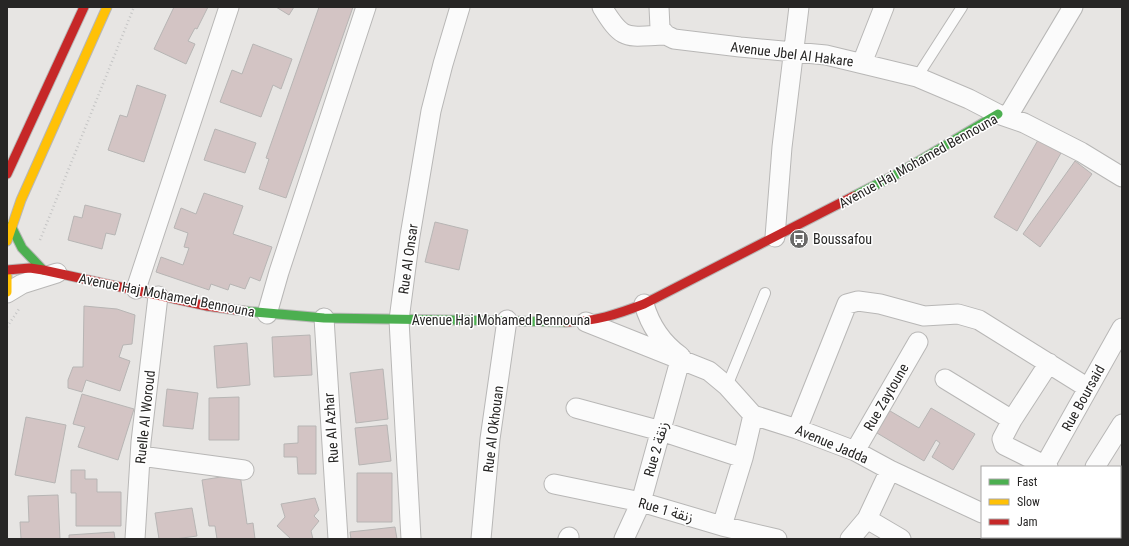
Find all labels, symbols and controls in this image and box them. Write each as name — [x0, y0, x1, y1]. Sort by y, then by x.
street label: Avenue Jbel Al Hakare — [730, 39, 855, 70]
street label: Avenue Haj Mohamed Bennouna — [836, 111, 1000, 211]
street label: Rue Al Onsar — [395, 223, 421, 295]
bus stop icon: Boussafou — [788, 228, 810, 250]
place label: Boussafou — [813, 231, 872, 247]
street label: Avenue Haj Mohamed Bennouna — [78, 270, 256, 320]
street label: Avenue Haj Mohamed Bennouna — [412, 312, 590, 328]
street label: Rue Zaytoune — [860, 360, 912, 433]
street label: Rue Boursaid — [1058, 362, 1108, 434]
street label: Ruelle Al Woroud — [132, 370, 158, 464]
street label: Rue Al Okhouan — [480, 385, 506, 473]
street label: Rue Al Azhar — [321, 392, 341, 464]
street label: Rue 2 زنقة — [641, 420, 672, 479]
street label: Avenue Jadda — [793, 421, 871, 467]
legend — [981, 466, 1121, 538]
text: Fast — [1017, 475, 1038, 489]
street label: Rue 1 زنقة — [636, 495, 695, 526]
text: Slow — [1017, 495, 1040, 509]
text: Jam — [1017, 515, 1038, 529]

